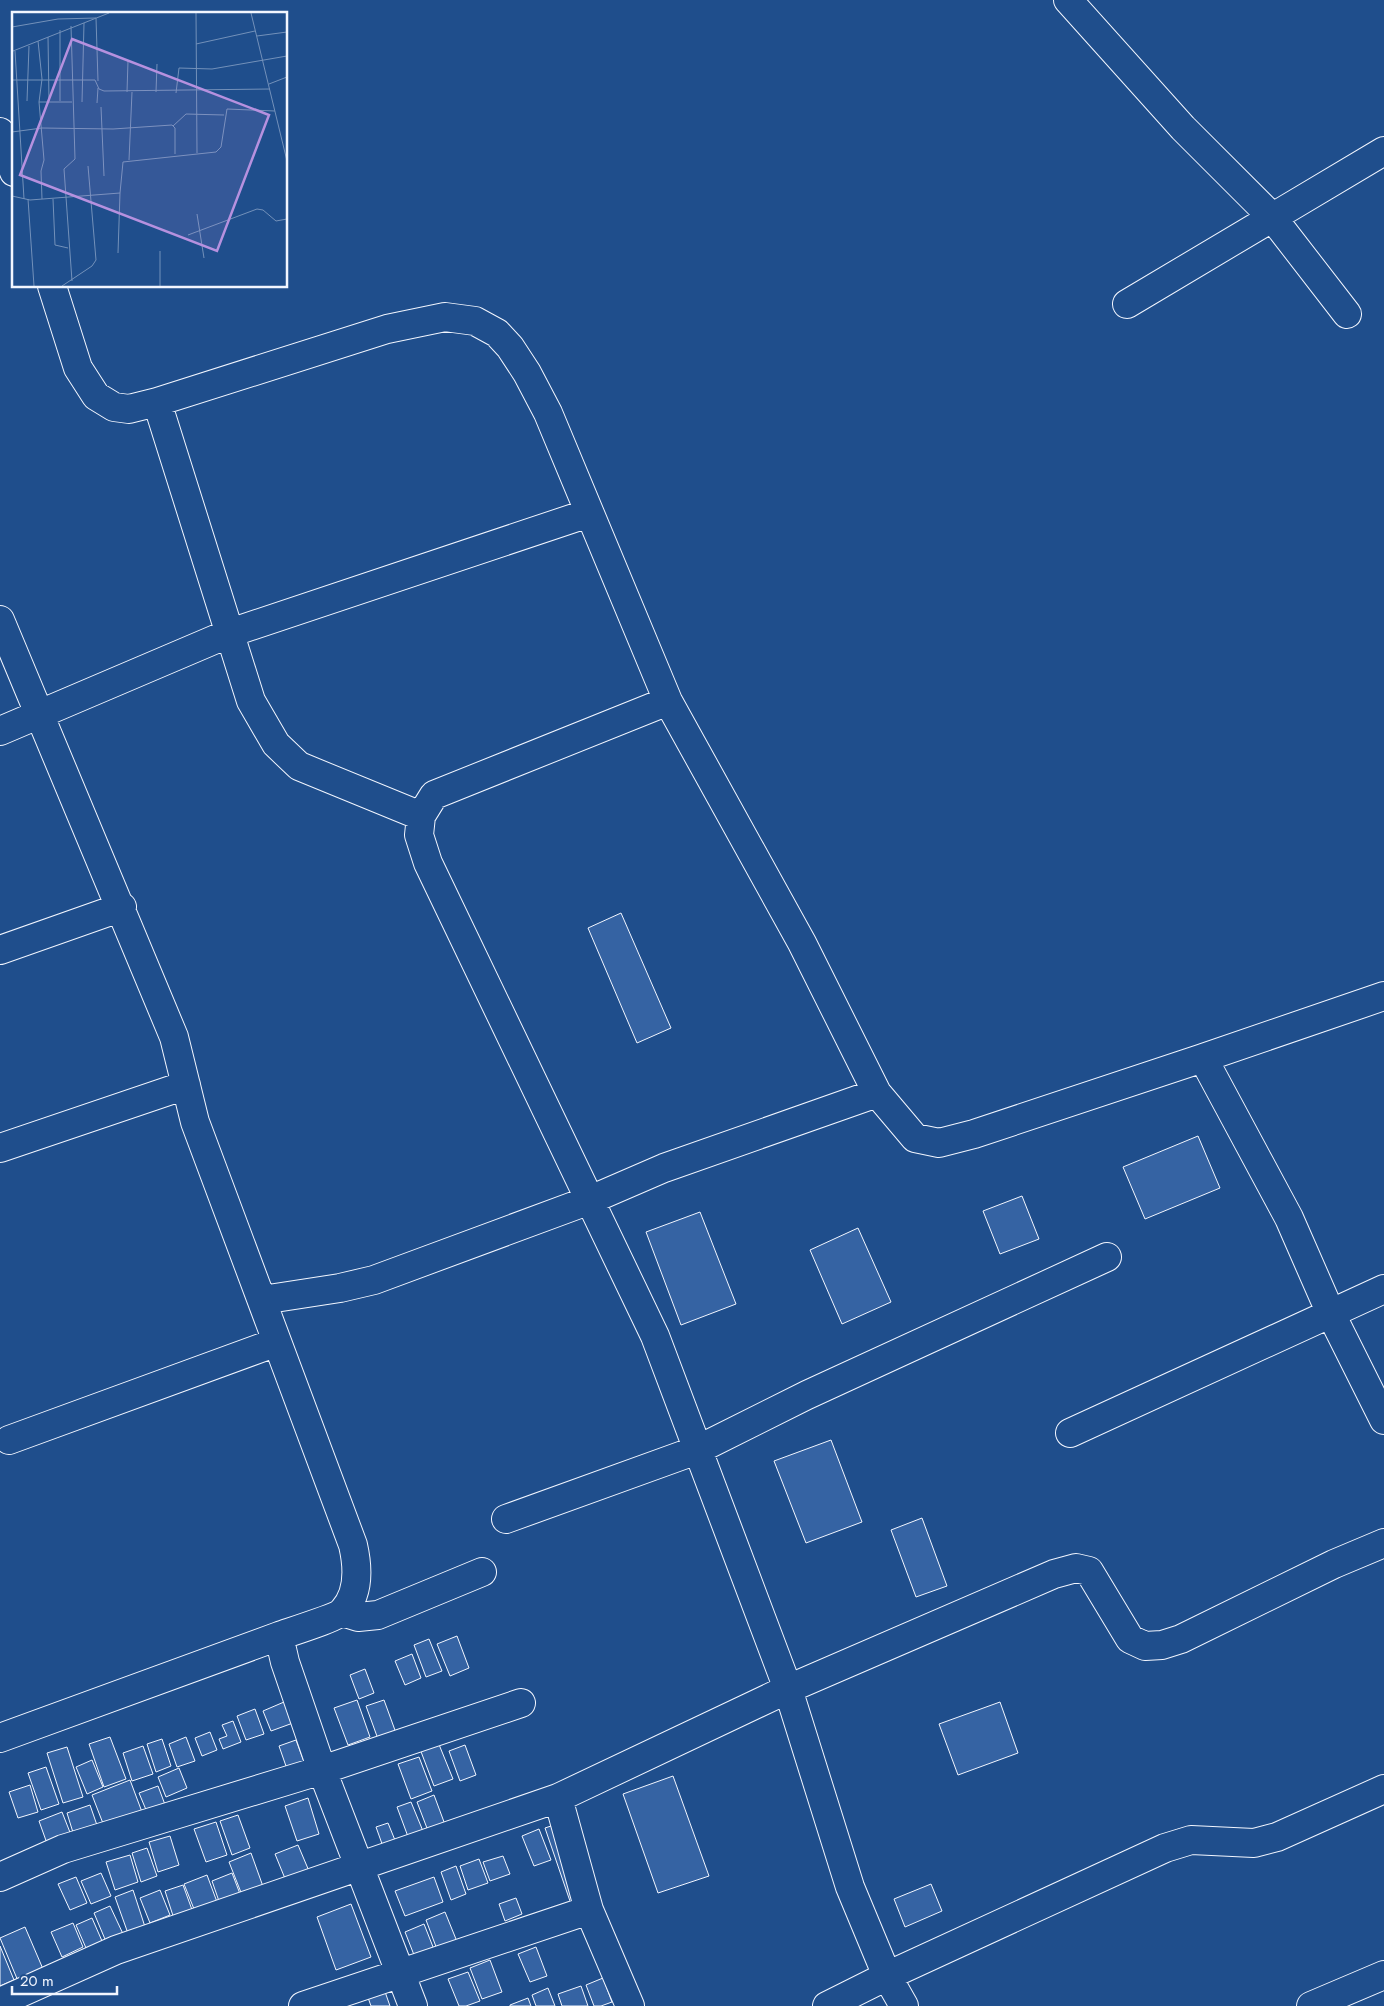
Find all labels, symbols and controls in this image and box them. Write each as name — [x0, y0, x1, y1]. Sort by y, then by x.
inset map — [12, 12, 288, 288]
scale bar — [12, 1964, 118, 1996]
text: 20 m — [20, 1970, 54, 1992]

